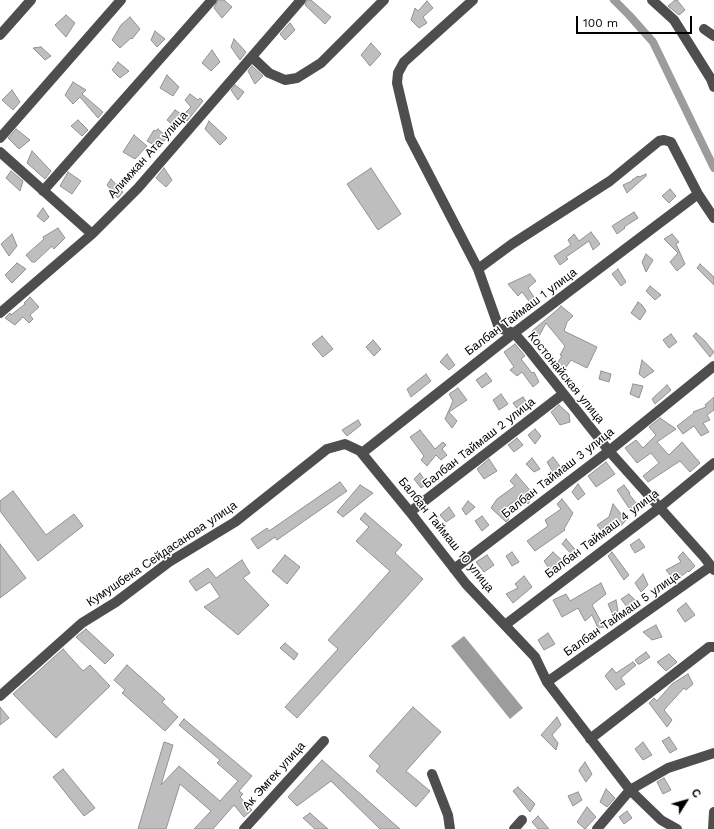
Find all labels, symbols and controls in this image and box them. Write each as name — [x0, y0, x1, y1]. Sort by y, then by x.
scale bar — [578, 8, 694, 34]
text: 100 m — [583, 16, 618, 30]
street label: Алимжан Ата улица — [105, 108, 191, 202]
street label: Балбан Таймаш 1 улица — [462, 265, 580, 359]
street label: Костонайская улица — [525, 329, 607, 427]
street label: Балбан Таймаш 2 улица — [420, 395, 538, 491]
street label: Балбан Таймаш 3 улица — [499, 425, 617, 521]
street label: Балбан Таймаш 10 улица — [395, 475, 497, 595]
street label: Балбан Таймаш 4 улица — [542, 486, 662, 582]
street label: Кумушбека Сейдасанова улица — [84, 498, 240, 610]
street label: Балбан Таймаш 5 улица — [561, 568, 683, 660]
street label: Ак Эмгек улица — [239, 739, 309, 813]
north arrow — [666, 781, 706, 821]
text: С — [688, 786, 704, 801]

